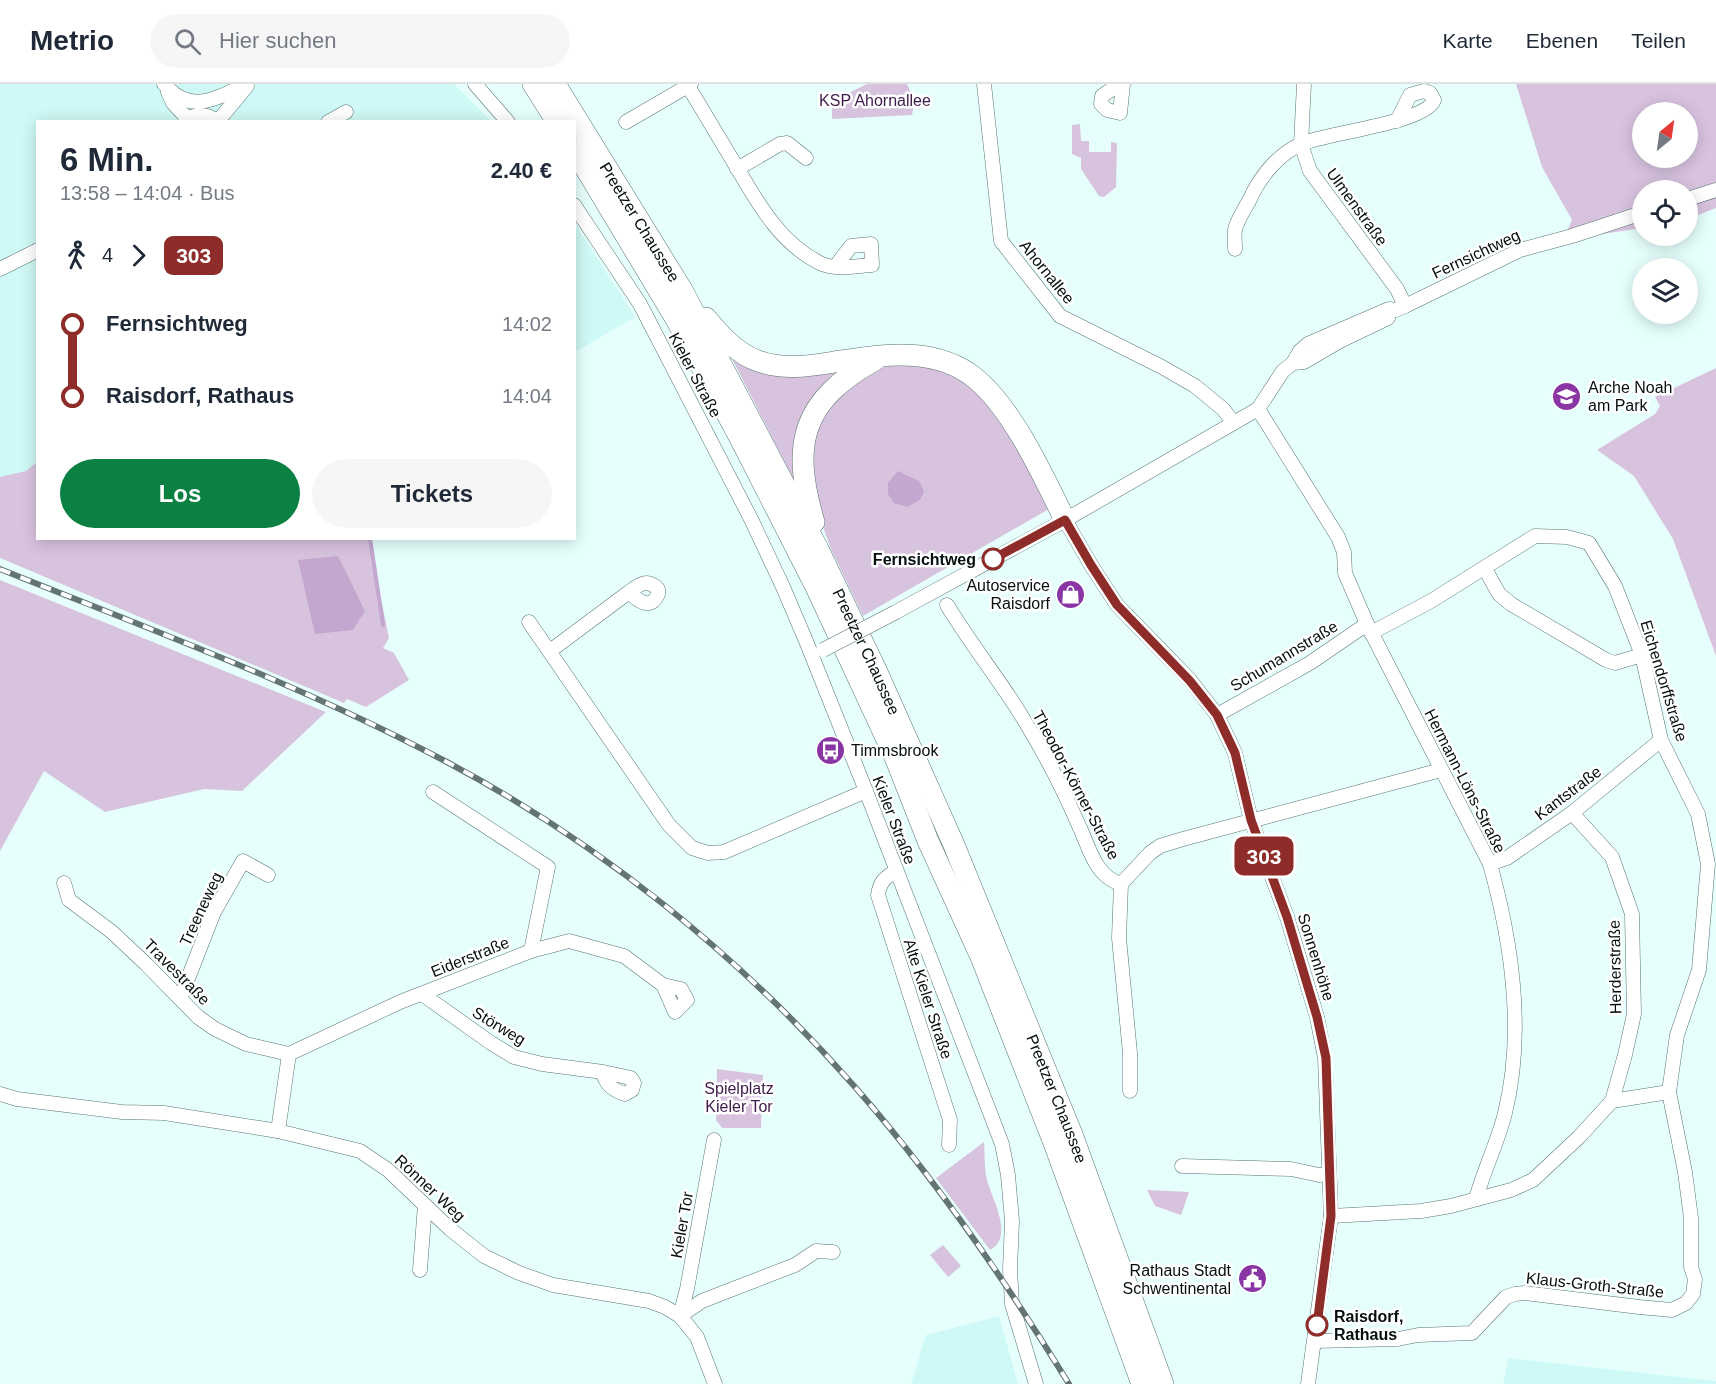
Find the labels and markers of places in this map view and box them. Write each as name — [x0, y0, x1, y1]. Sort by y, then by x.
place label: Arche Noah am Park — [1588, 379, 1673, 414]
school or university icon: Arche Noah am Park — [1551, 380, 1583, 412]
marker: Fernsichtweg — [982, 548, 1004, 570]
place label: Fernsichtweg — [873, 551, 976, 568]
place label: Autoservice Raisdorf — [966, 577, 1051, 612]
shop icon: Autoservice Raisdorf — [1055, 578, 1087, 610]
bus stop icon: Timmsbrook — [814, 734, 846, 766]
place label: Timmsbrook — [851, 742, 939, 759]
place label: Rathaus Stadt Schwentinental — [1122, 1262, 1232, 1297]
public building icon: Rathaus Stadt Schwentinental — [1236, 1263, 1268, 1295]
place label: Raisdorf, Rathaus — [1334, 1308, 1403, 1343]
marker: Raisdorf, Rathaus — [1306, 1314, 1328, 1336]

